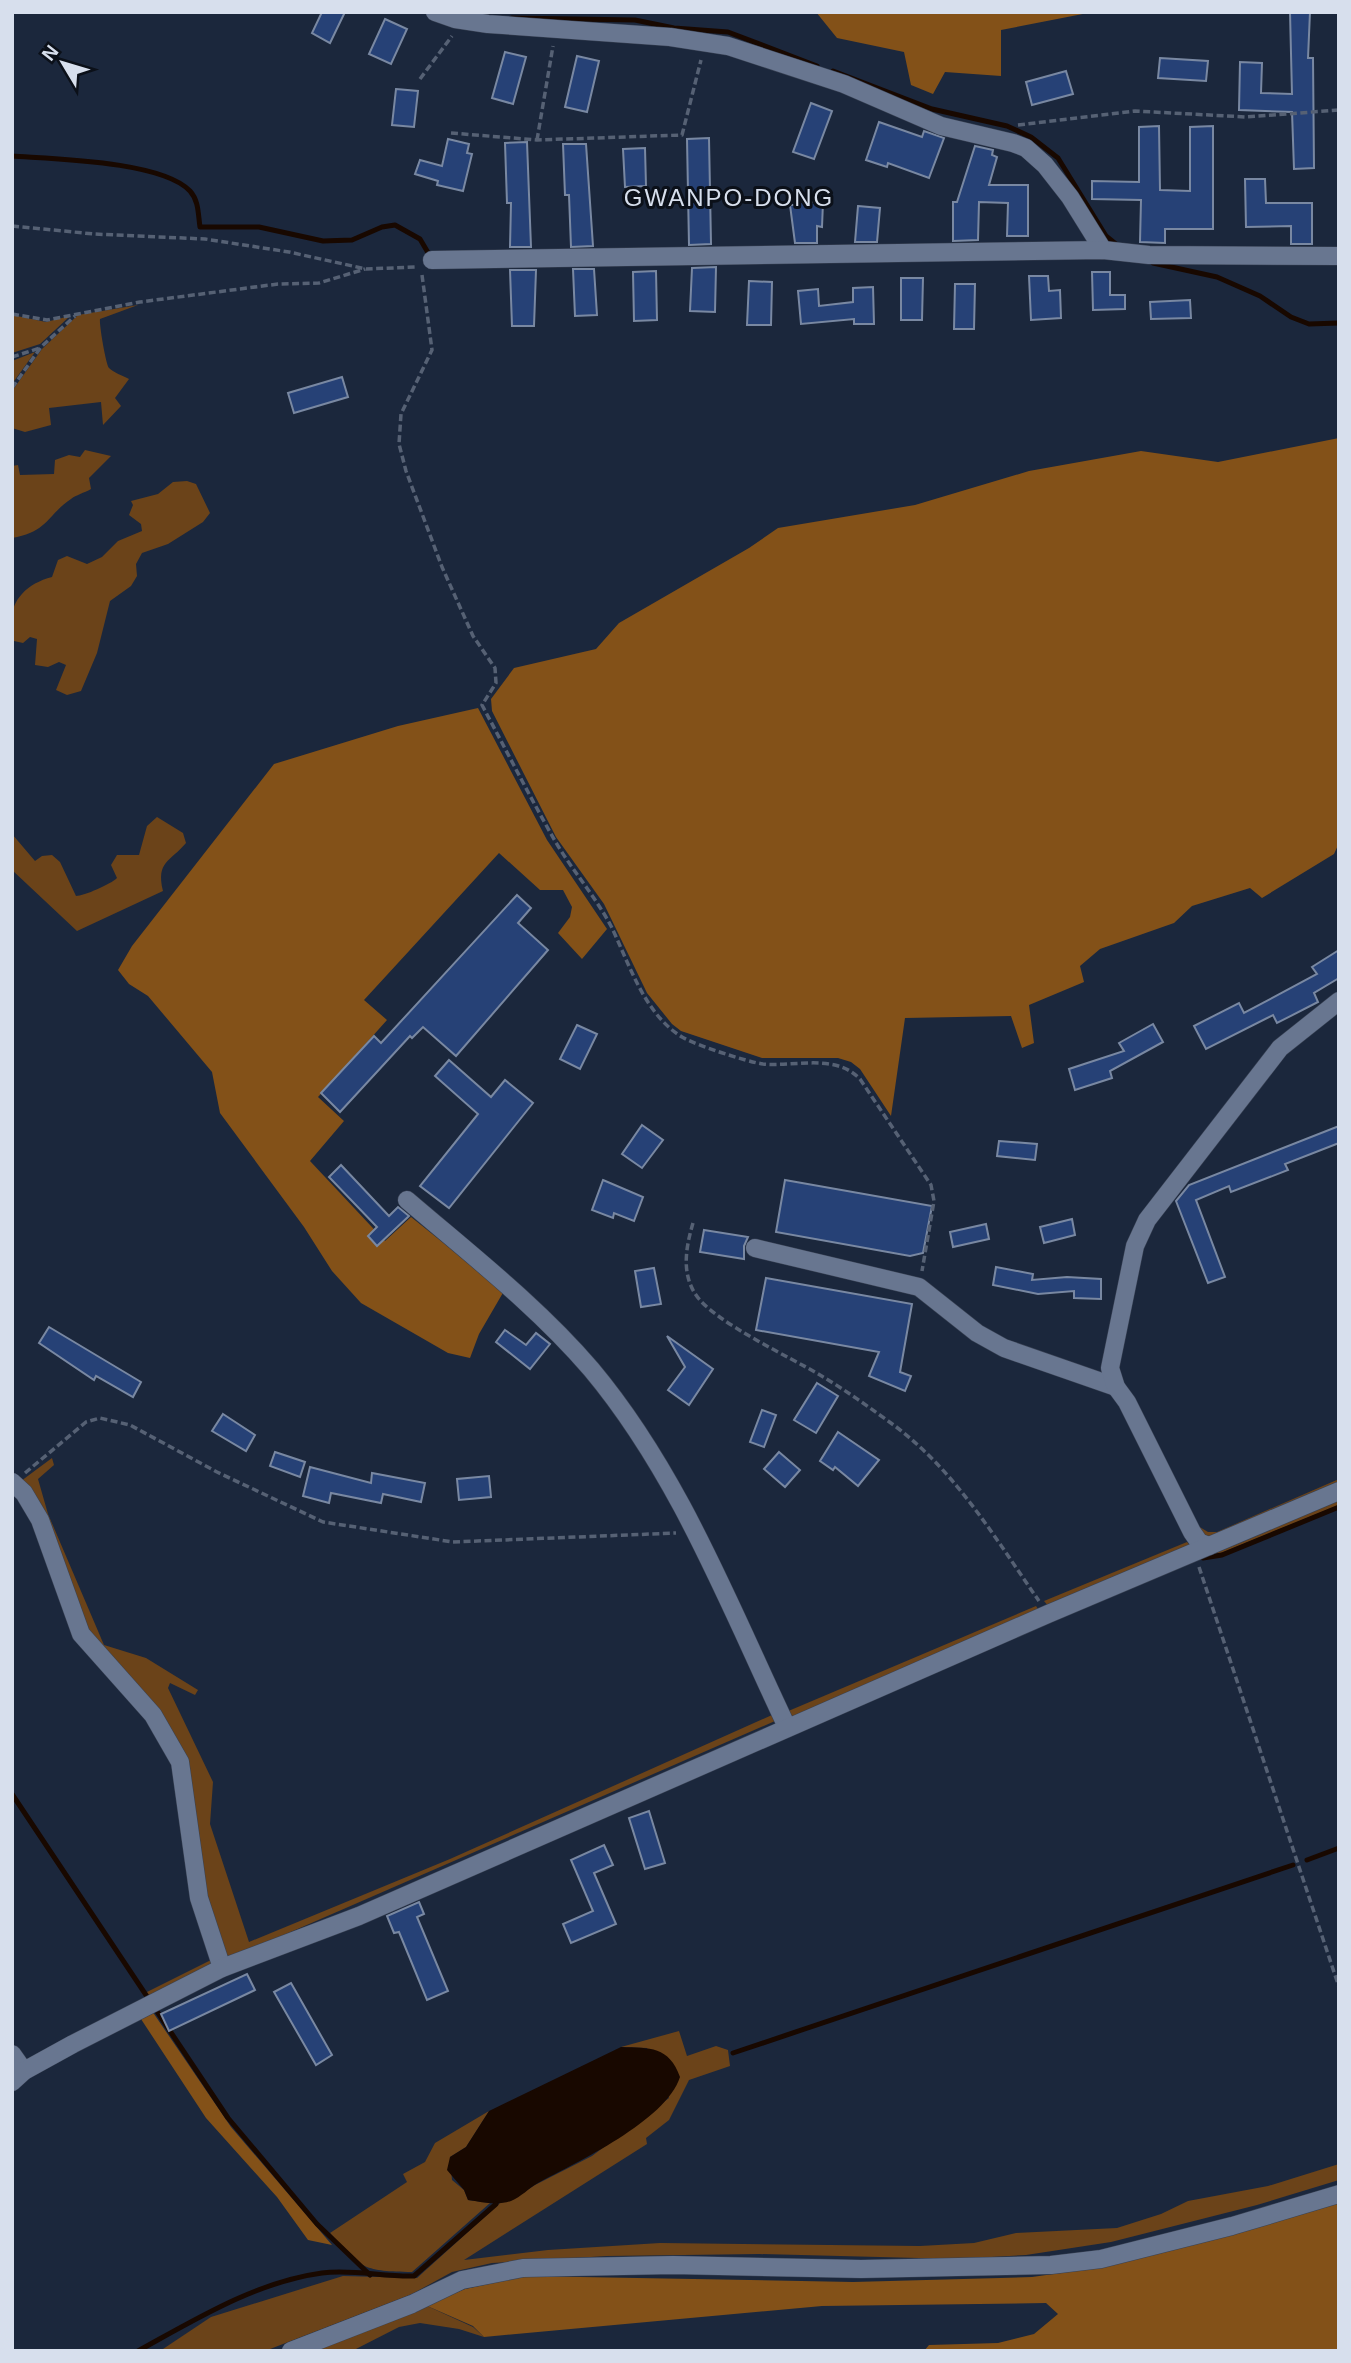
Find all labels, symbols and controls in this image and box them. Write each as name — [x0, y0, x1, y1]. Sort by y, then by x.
north arrow — [28, 28, 98, 98]
text: N — [37, 41, 62, 65]
district label: GWANPO-DONG — [624, 184, 834, 211]

